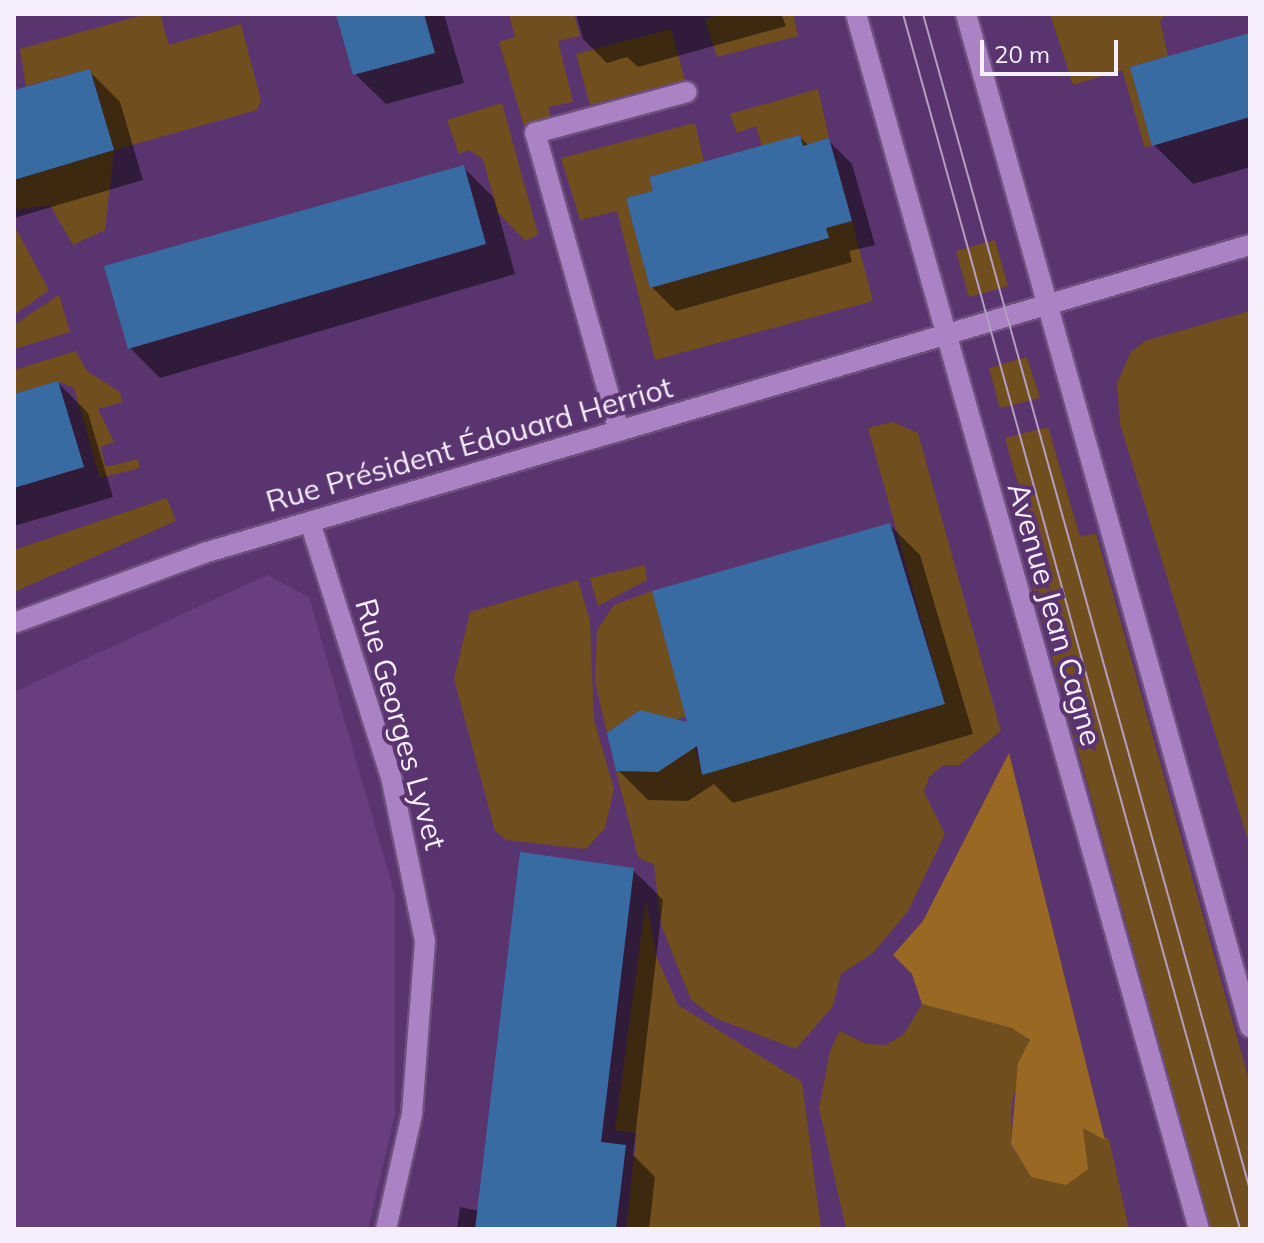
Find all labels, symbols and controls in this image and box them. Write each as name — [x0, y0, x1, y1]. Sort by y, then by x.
scale bar — [984, 24, 1122, 74]
text: 20 m — [994, 39, 1050, 69]
street label: Rue Président Édouard Herriot — [262, 369, 676, 519]
street label: Avenue Jean Cagne — [1000, 478, 1110, 750]
street label: Rue Georges Lyvet — [348, 594, 454, 854]

